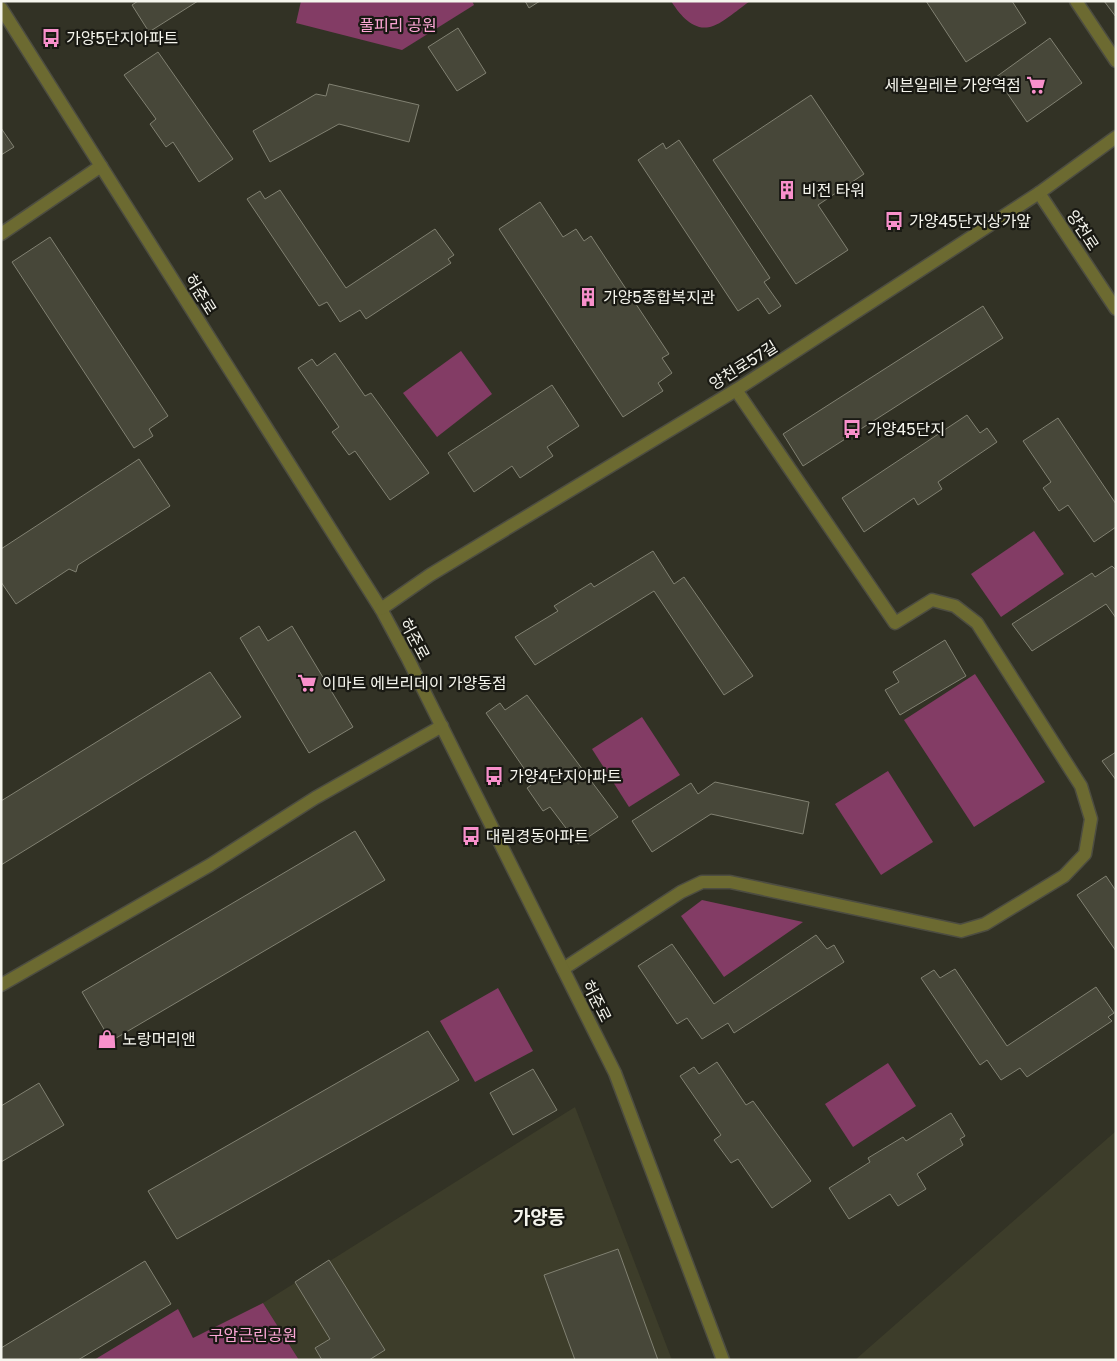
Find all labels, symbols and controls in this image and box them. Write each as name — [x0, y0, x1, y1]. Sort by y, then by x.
park label: 풀피리 공원 — [359, 15, 437, 35]
bus stop icon: 가양5단지아파트 — [40, 27, 62, 49]
place label: 가양5단지아파트 — [66, 28, 178, 48]
supermarket icon: 세븐일레븐 가양역점 — [1025, 74, 1047, 96]
place label: 세븐일레븐 가양역점 — [885, 75, 1021, 95]
building icon: 비전 타워 — [776, 179, 798, 201]
place label: 비전 타워 — [802, 180, 865, 200]
street label: 양천로 — [1063, 206, 1104, 254]
bus stop icon: 가양45단지상가앞 — [883, 210, 905, 232]
place label: 가양45단지상가앞 — [909, 211, 1031, 231]
street label: 허준로 — [181, 270, 221, 318]
building icon: 가양5종합복지관 — [577, 286, 599, 308]
place label: 가양5종합복지관 — [603, 287, 716, 307]
street label: 양천로57길 — [705, 336, 781, 394]
bus stop icon: 가양45단지 — [841, 418, 863, 440]
place label: 가양45단지 — [867, 419, 945, 439]
street label: 허준로 — [396, 615, 434, 663]
supermarket icon: 이마트 에브리데이 가양동점 — [296, 672, 318, 694]
place label: 이마트 에브리데이 가양동점 — [322, 673, 507, 693]
bus stop icon: 가양4단지아파트 — [483, 765, 505, 787]
place label: 가양4단지아파트 — [509, 766, 622, 786]
bus stop icon: 대림경동아파트 — [460, 825, 482, 847]
place label: 대림경동아파트 — [486, 826, 589, 846]
street label: 허준로 — [578, 977, 616, 1025]
shop icon: 노랑머리앤 — [96, 1028, 118, 1050]
place label: 노랑머리앤 — [122, 1029, 196, 1049]
district label: 가양동 — [513, 1205, 565, 1228]
park label: 구암근린공원 — [209, 1325, 297, 1345]

